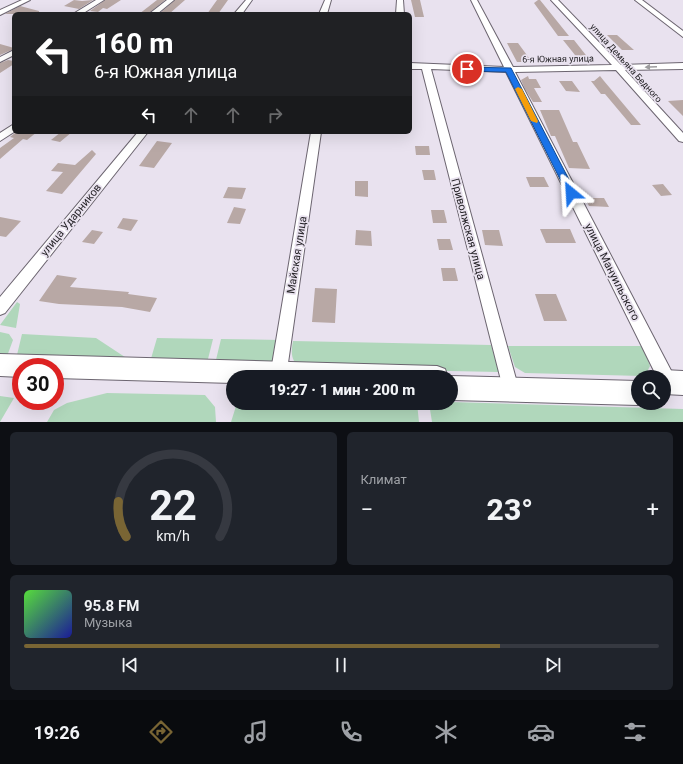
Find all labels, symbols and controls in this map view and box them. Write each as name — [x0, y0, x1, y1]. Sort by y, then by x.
street label: улица Демьяна Бедного — [588, 22, 664, 104]
text: 160 m — [94, 27, 173, 60]
icon: left — [28, 28, 80, 80]
pin — [450, 52, 484, 86]
street label: 6-я Южная улица — [522, 53, 594, 65]
icon: arrive — [456, 58, 478, 80]
text: 6-я Южная улица — [94, 61, 237, 82]
one-way arrow — [645, 64, 657, 71]
icon: left — [138, 104, 160, 126]
icon: ahead — [180, 104, 202, 126]
icon: ahead — [222, 104, 244, 126]
icon: right — [264, 104, 286, 126]
position arrow — [550, 172, 592, 214]
street label: Приволжская улица — [448, 177, 488, 281]
street label: улица Ударников — [38, 181, 104, 259]
street label: Майская улица — [284, 215, 310, 295]
street label: улица Мануильского — [582, 221, 642, 323]
speed limit sign: 30 — [12, 358, 64, 410]
map controls — [631, 370, 671, 410]
button: search — [631, 370, 671, 410]
text: 19:27 · 1 мин · 200 m — [269, 381, 415, 399]
text: Климат — [361, 472, 407, 487]
text: 22 — [149, 480, 197, 529]
text: 23° — [487, 492, 533, 527]
text: − — [361, 497, 373, 522]
text: + — [647, 497, 659, 522]
text: km/h — [156, 527, 190, 543]
text: 95.8 FM — [84, 597, 139, 615]
text: Музыка — [84, 615, 132, 630]
icon: previous — [119, 654, 141, 676]
icon: pause — [330, 654, 352, 676]
icon: next — [542, 654, 564, 676]
icon: directions — [147, 718, 175, 746]
icon: music — [242, 718, 270, 746]
icon: phone — [337, 718, 365, 746]
icon: climate — [432, 718, 460, 746]
icon: car — [527, 718, 555, 746]
icon: filters — [621, 718, 649, 746]
text: 19:26 — [33, 722, 80, 743]

